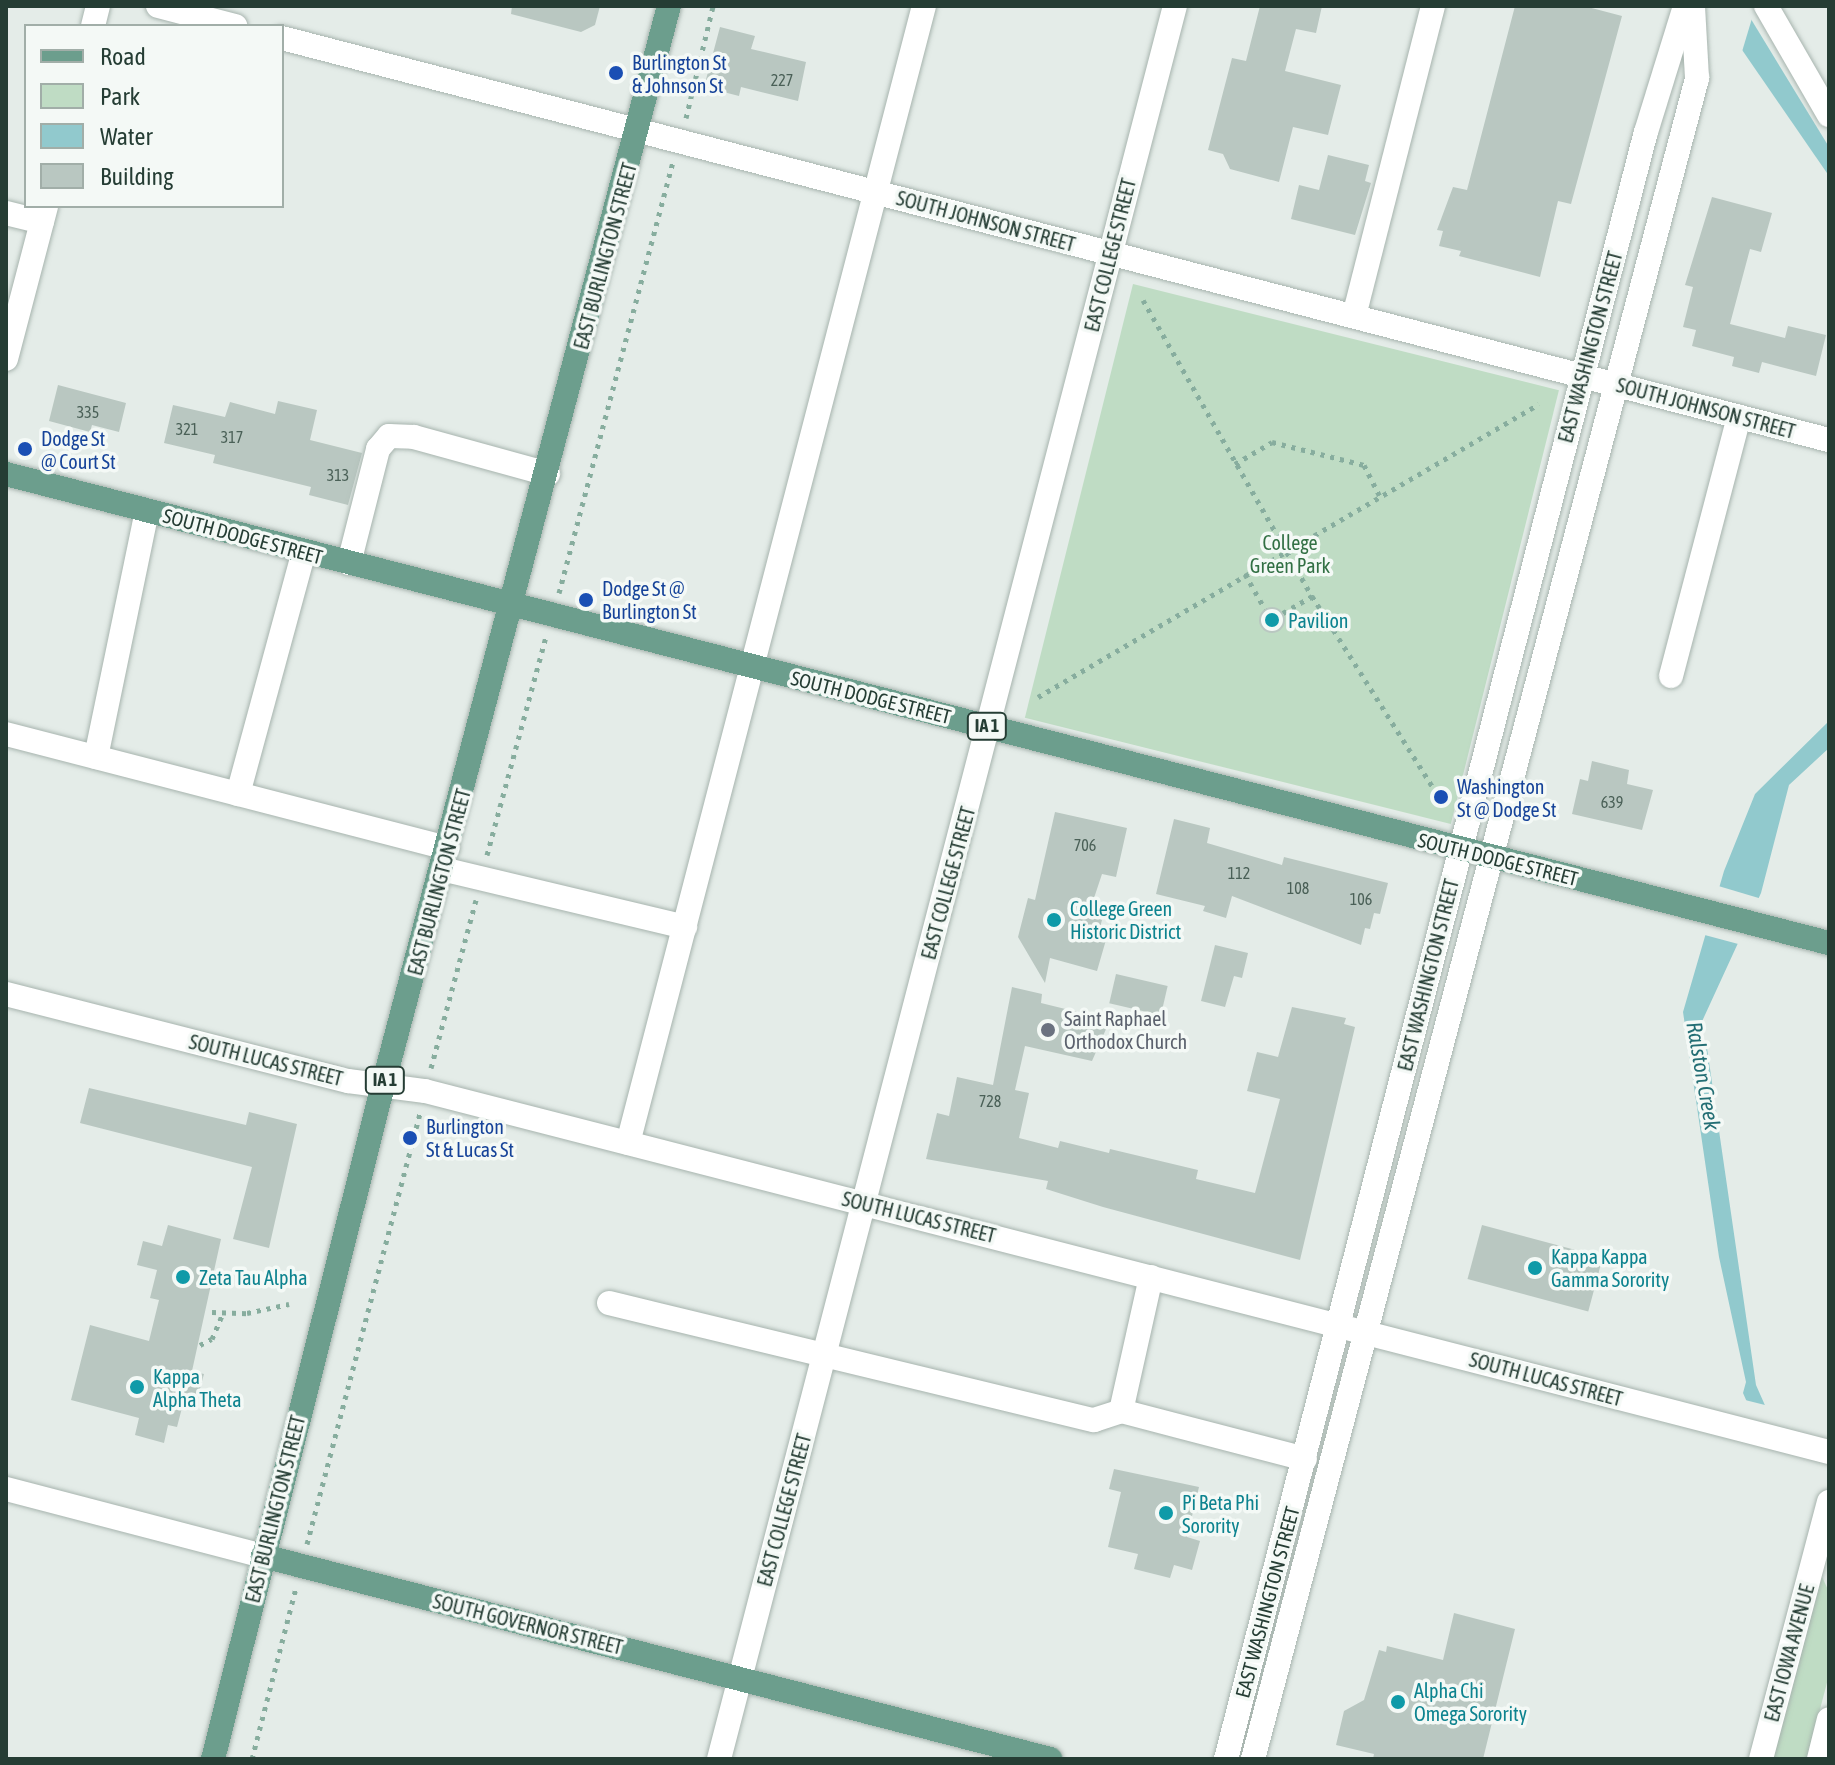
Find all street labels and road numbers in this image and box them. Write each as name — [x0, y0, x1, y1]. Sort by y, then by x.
street label: EAST BURLINGTON STREET — [569, 160, 641, 352]
street label: EAST COLLEGE STREET — [1079, 176, 1141, 334]
street label: SOUTH JOHNSON STREET — [894, 186, 1078, 256]
street label: EAST WASHINGTON STREET — [1553, 249, 1627, 445]
street label: SOUTH JOHNSON STREET — [1614, 373, 1798, 443]
street label: SOUTH DODGE STREET — [161, 503, 325, 569]
street label: SOUTH DODGE STREET — [789, 666, 953, 728]
road number: IA 1 — [965, 712, 1009, 740]
street label: EAST BURLINGTON STREET — [403, 786, 475, 978]
street label: EAST COLLEGE STREET — [916, 804, 980, 962]
street label: SOUTH DODGE STREET — [1416, 828, 1580, 890]
street label: EAST WASHINGTON STREET — [1392, 876, 1464, 1074]
street label: SOUTH LUCAS STREET — [187, 1029, 345, 1091]
road number: IA 1 — [363, 1066, 407, 1094]
street label: SOUTH LUCAS STREET — [840, 1186, 998, 1248]
street label: SOUTH LUCAS STREET — [1467, 1347, 1625, 1411]
street label: EAST BURLINGTON STREET — [240, 1413, 310, 1605]
street label: EAST COLLEGE STREET — [752, 1431, 816, 1589]
street label: EAST WASHINGTON STREET — [1230, 1504, 1304, 1700]
street label: EAST IOWA AVENUE — [1759, 1582, 1819, 1724]
street label: SOUTH GOVERNOR STREET — [431, 1589, 625, 1659]

